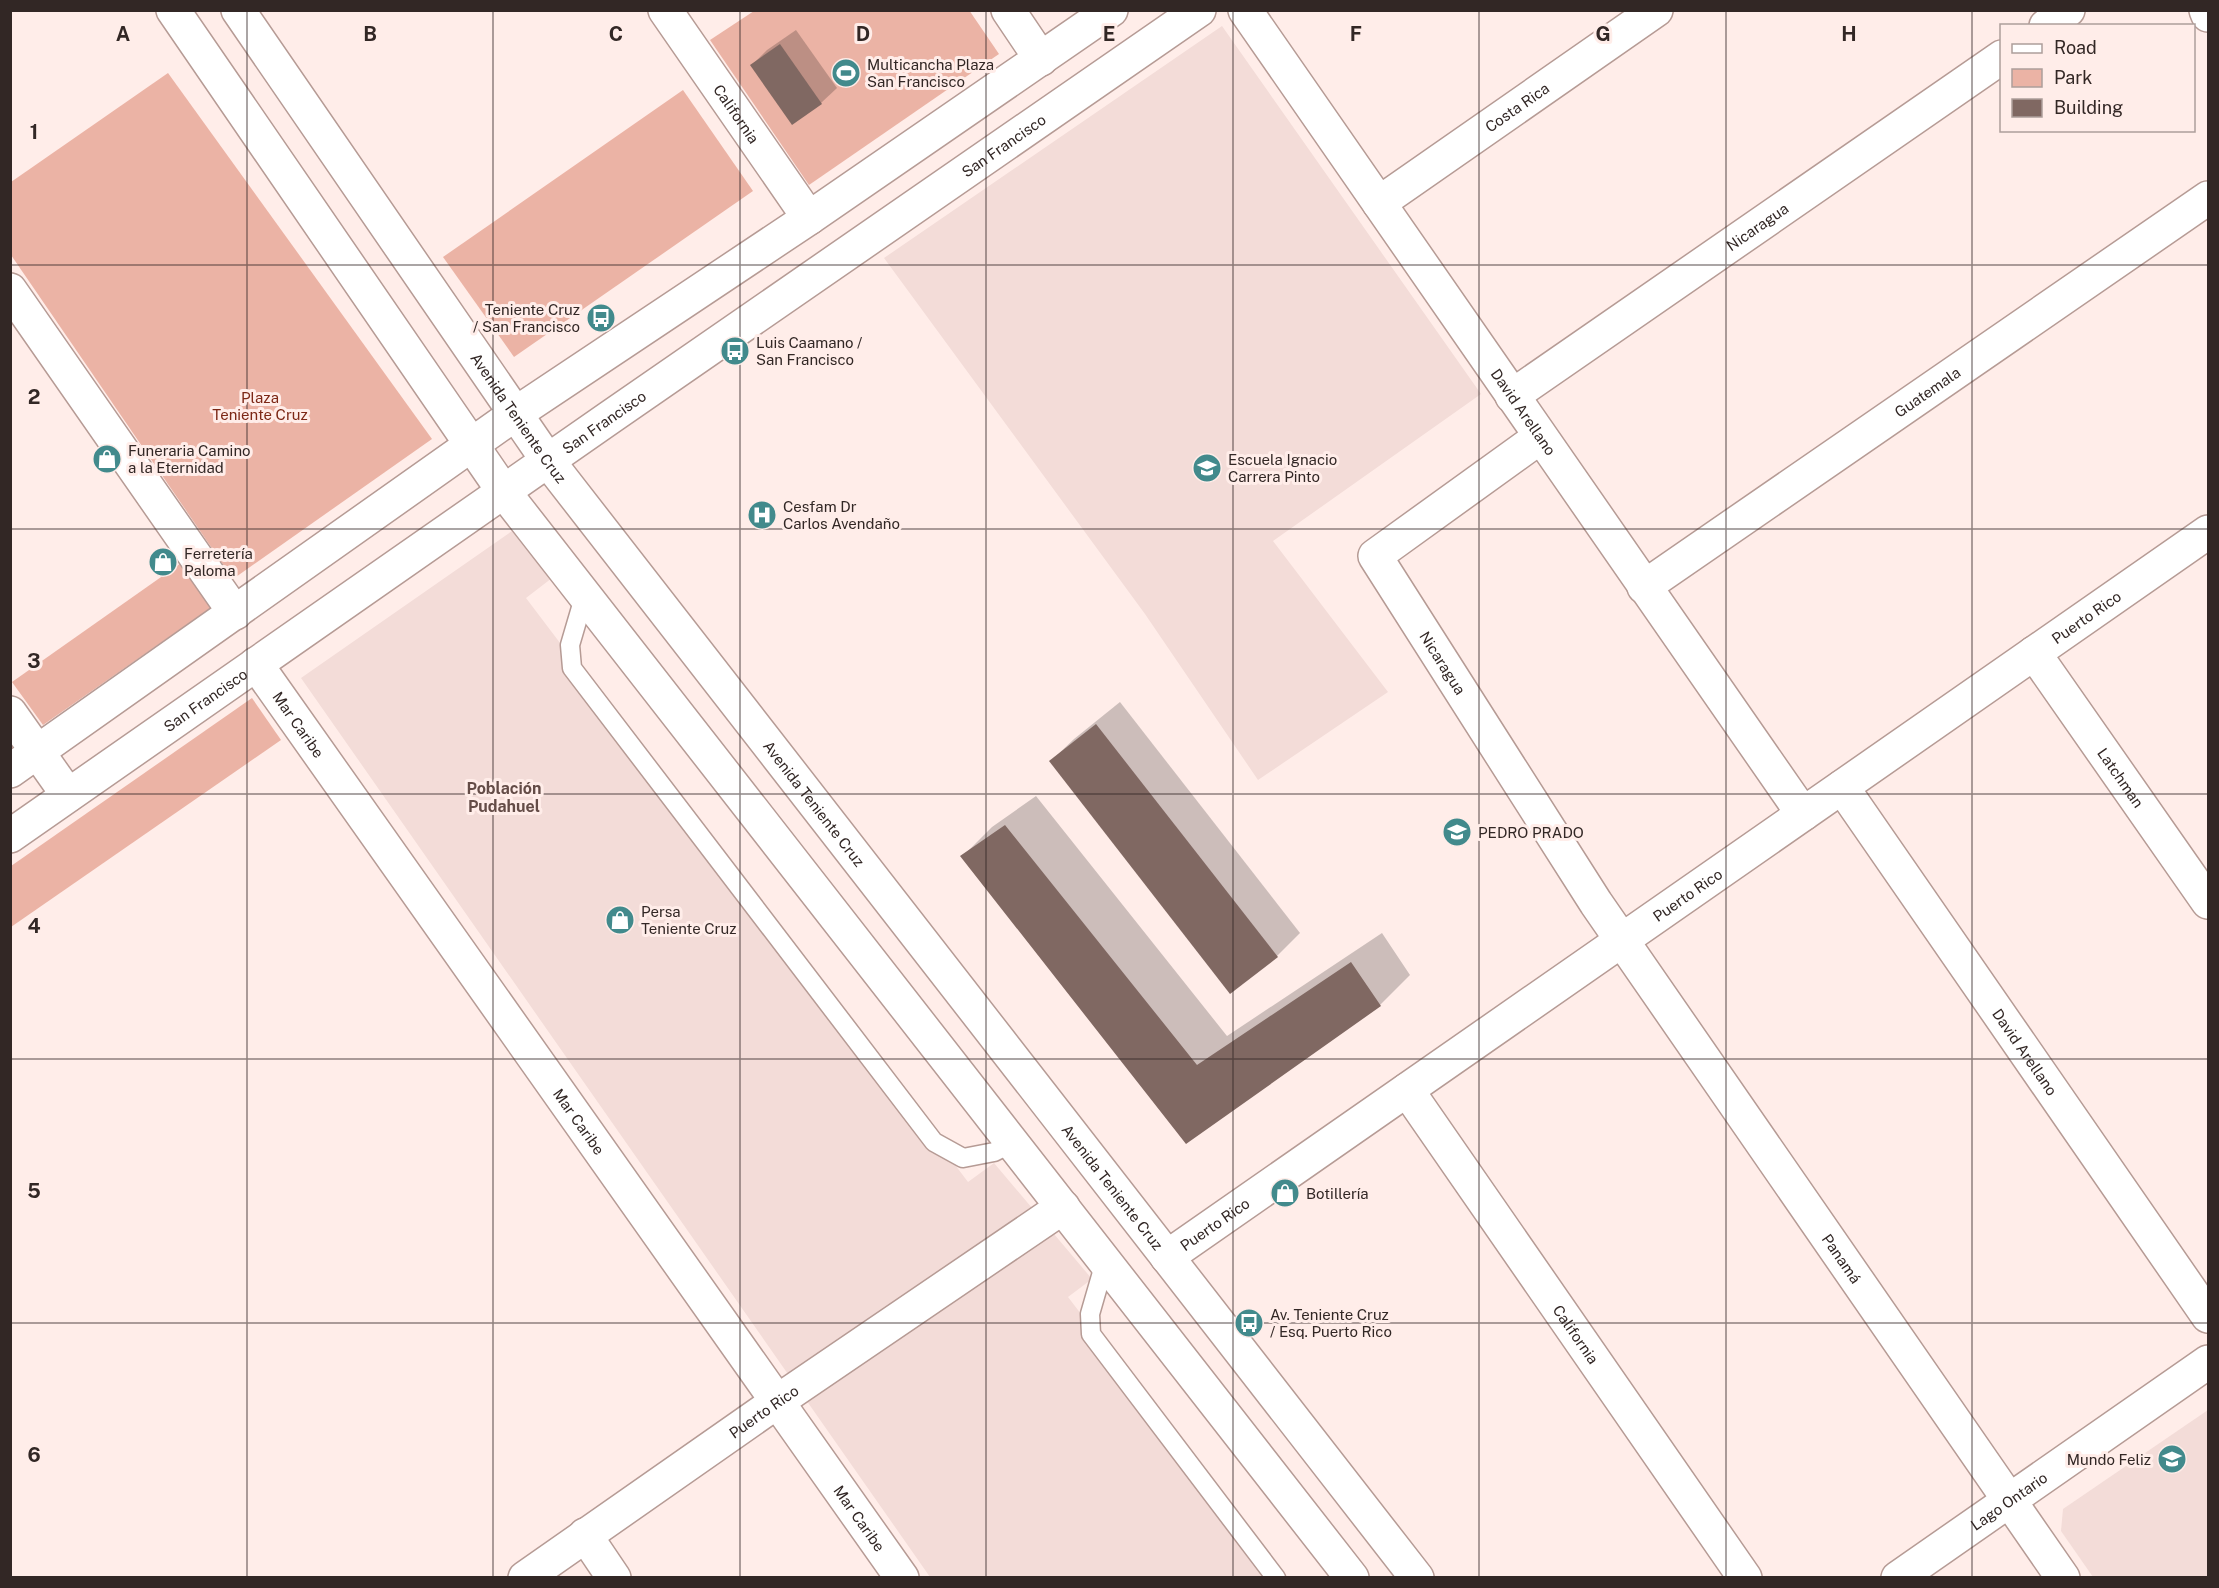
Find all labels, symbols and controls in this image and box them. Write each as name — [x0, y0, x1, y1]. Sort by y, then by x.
text: A — [116, 22, 130, 46]
text: B — [363, 22, 377, 46]
text: C — [609, 22, 623, 46]
text: D — [856, 22, 870, 46]
text: E — [1103, 22, 1115, 46]
text: F — [1350, 22, 1362, 46]
text: G — [1595, 22, 1611, 46]
text: H — [1841, 22, 1857, 46]
legend — [2000, 24, 2195, 132]
text: Road — [2054, 37, 2097, 58]
place label: Multicancha Plaza San Francisco — [867, 56, 994, 90]
sports icon: Multicancha Plaza San Francisco — [830, 57, 862, 89]
text: Park — [2054, 67, 2092, 88]
street label: Costa Rica — [1482, 79, 1552, 135]
street label: California — [710, 81, 763, 146]
text: Building — [2054, 97, 2123, 118]
street label: San Francisco — [958, 110, 1049, 180]
text: 1 — [30, 120, 38, 144]
street label: Nicaragua — [1723, 199, 1791, 254]
place label: Teniente Cruz / San Francisco — [473, 301, 580, 335]
bus stop icon: Teniente Cruz / San Francisco — [585, 302, 617, 334]
place label: Luis Caamano / San Francisco — [756, 334, 863, 368]
bus stop icon: Luis Caamano / San Francisco — [719, 335, 751, 367]
street label: Avenida Teniente Cruz — [468, 349, 570, 486]
street label: Guatemala — [1891, 363, 1963, 420]
street label: David Arellano — [1488, 365, 1560, 458]
text: 2 — [28, 385, 40, 409]
street label: San Francisco — [559, 387, 649, 457]
park label: Plaza Teniente Cruz — [212, 389, 308, 423]
place label: Funeraria Camino a la Eternidad — [128, 442, 251, 476]
shop icon: Funeraria Camino a la Eternidad — [91, 443, 123, 475]
place label: Escuela Ignacio Carrera Pinto — [1228, 451, 1337, 485]
school or university icon: Escuela Ignacio Carrera Pinto — [1191, 452, 1223, 484]
place label: Cesfam Dr Carlos Avendaño — [783, 498, 900, 532]
hospital icon: Cesfam Dr Carlos Avendaño — [746, 499, 778, 531]
place label: Ferretería Paloma — [184, 545, 253, 579]
shop icon: Ferretería Paloma — [147, 546, 179, 578]
street label: Puerto Rico — [2048, 587, 2124, 647]
street label: Nicaragua — [1417, 628, 1469, 697]
text: 3 — [27, 649, 41, 673]
street label: San Francisco — [160, 665, 250, 735]
street label: Mar Caribe — [270, 688, 328, 761]
street label: Avenida Teniente Cruz — [760, 737, 868, 869]
street label: Latchman — [2094, 745, 2148, 811]
district label: Población Pudahuel — [466, 779, 542, 816]
school or university icon: PEDRO PRADO — [1441, 816, 1473, 848]
place label: PEDRO PRADO — [1478, 824, 1584, 841]
street label: Puerto Rico — [1649, 865, 1725, 925]
place label: Persa Teniente Cruz — [641, 903, 736, 937]
shop icon: Persa Teniente Cruz — [604, 904, 636, 936]
text: 4 — [27, 914, 41, 938]
street label: David Arellano — [1989, 1005, 2061, 1098]
street label: Mar Caribe — [550, 1085, 608, 1158]
street label: Avenida Teniente Cruz — [1059, 1121, 1167, 1253]
shop icon: Botillería — [1269, 1177, 1301, 1209]
text: 5 — [27, 1179, 41, 1203]
place label: Botillería — [1306, 1185, 1369, 1202]
street label: Puerto Rico — [1177, 1194, 1252, 1254]
street label: Panamá — [1819, 1231, 1865, 1286]
street label: California — [1550, 1302, 1602, 1367]
place label: Av. Teniente Cruz / Esq. Puerto Rico — [1270, 1306, 1392, 1340]
bus stop icon: Av. Teniente Cruz / Esq. Puerto Rico — [1233, 1307, 1265, 1339]
street label: Puerto Rico — [726, 1381, 801, 1441]
text: 6 — [27, 1443, 41, 1467]
school or university icon: Mundo Feliz — [2156, 1443, 2188, 1475]
place label: Mundo Feliz — [2067, 1451, 2151, 1468]
street label: Lago Ontario — [1967, 1468, 2050, 1533]
street label: Mar Caribe — [831, 1482, 889, 1554]

